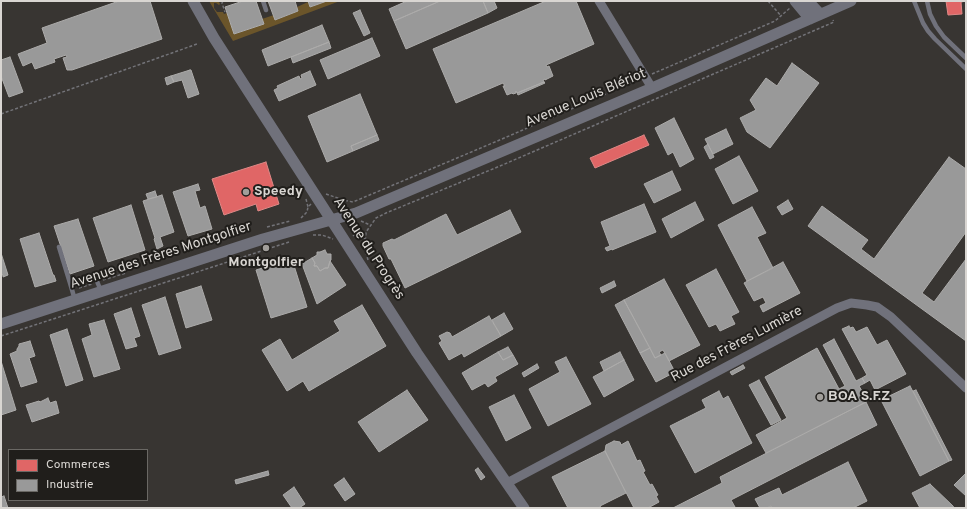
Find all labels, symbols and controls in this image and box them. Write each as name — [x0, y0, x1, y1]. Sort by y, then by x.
street label: Avenue Louis Blériot — [523, 66, 649, 132]
place label: Speedy — [254, 184, 303, 200]
marker: Speedy — [241, 187, 251, 197]
street label: Avenue du Progrès — [329, 195, 407, 303]
street label: Avenue des Frères Montgolfier — [68, 219, 254, 293]
marker: Montgolfier — [261, 243, 271, 253]
place label: Montgolfier — [228, 255, 304, 271]
street label: Rue des Frères Lumière — [668, 303, 806, 387]
place label: BOA S.F.Z — [828, 389, 890, 405]
marker: BOA S.F.Z — [815, 392, 825, 402]
legend — [8, 449, 148, 501]
text: Commerces — [46, 457, 110, 473]
text: Industrie — [46, 477, 94, 493]

